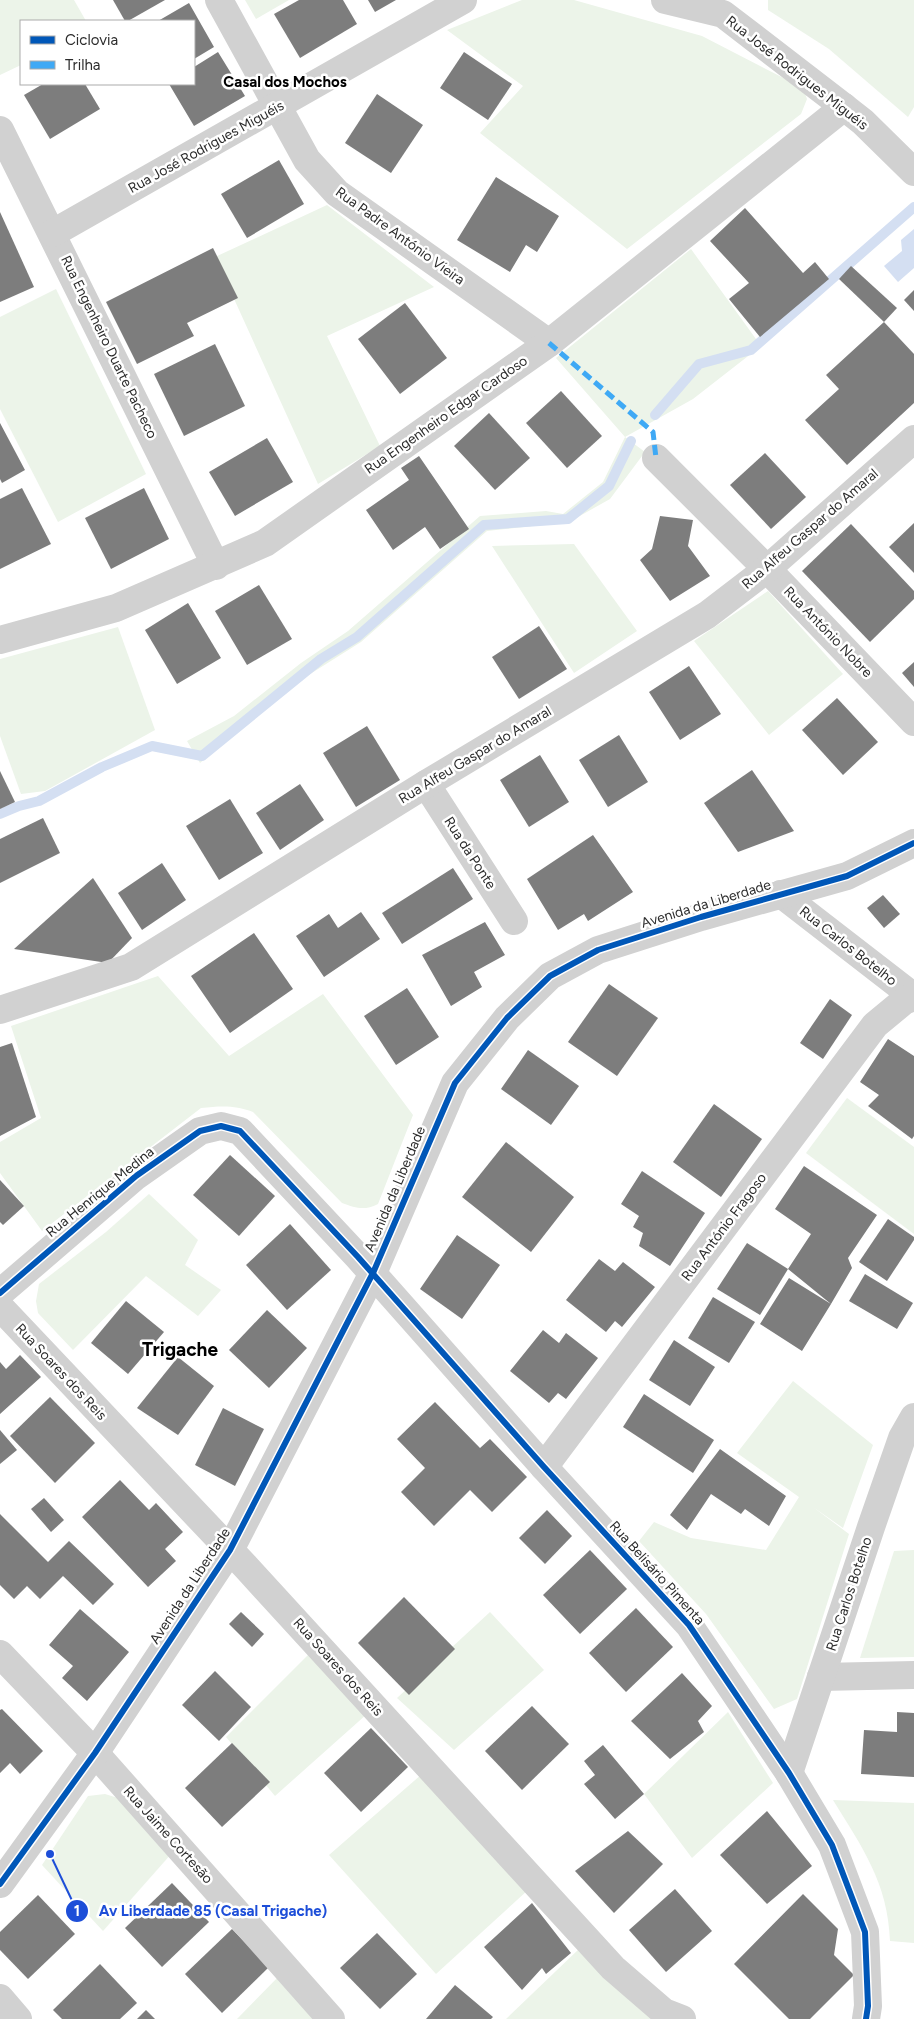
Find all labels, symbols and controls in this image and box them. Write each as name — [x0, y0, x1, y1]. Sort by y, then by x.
street label: Rua José Rodrigues Miguéis — [723, 12, 871, 134]
legend — [20, 20, 195, 85]
text: Ciclovia — [65, 31, 118, 49]
text: Trilha — [65, 56, 100, 74]
district label: Casal dos Mochos — [223, 73, 347, 91]
street label: Rua José Rodrigues Miguéis — [125, 97, 287, 197]
street label: Rua Padre António Vieira — [332, 183, 468, 289]
street label: Rua Engenheiro Duarte Pacheco — [57, 253, 161, 441]
street label: Rua Engenheiro Edgar Cardoso — [361, 352, 531, 478]
street label: Rua Alfeu Gaspar do Amaral — [738, 465, 882, 593]
street label: Rua António Nobre — [780, 583, 876, 681]
street label: Rua Alfeu Gaspar do Amaral — [396, 703, 554, 807]
street label: Rua da Ponte — [440, 814, 500, 893]
street label: Avenida da Liberdade — [639, 876, 773, 932]
street label: Rua Carlos Botelho — [796, 903, 900, 989]
street label: Avenida da Liberdade — [361, 1123, 429, 1254]
street label: Rua Henrique Medina — [43, 1143, 157, 1241]
street label: Rua António Fragoso — [678, 1170, 770, 1284]
street label: Rua Soares dos Reis — [12, 1320, 110, 1424]
district label: Trigache — [142, 1338, 218, 1361]
street label: Rua Belisário Pimenta — [606, 1518, 708, 1628]
street label: Avenida da Liberdade — [146, 1524, 234, 1647]
street label: Rua Carlos Botelho — [823, 1535, 875, 1653]
street label: Rua Soares dos Reis — [290, 1615, 386, 1719]
street label: Rua Jaime Cortesão — [120, 1783, 216, 1887]
callout: Av Liberdade 85 (Casal Trigache) — [64, 1896, 338, 1926]
text: 1 — [74, 1902, 80, 1920]
text: Av Liberdade 85 (Casal Trigache) — [99, 1902, 327, 1920]

